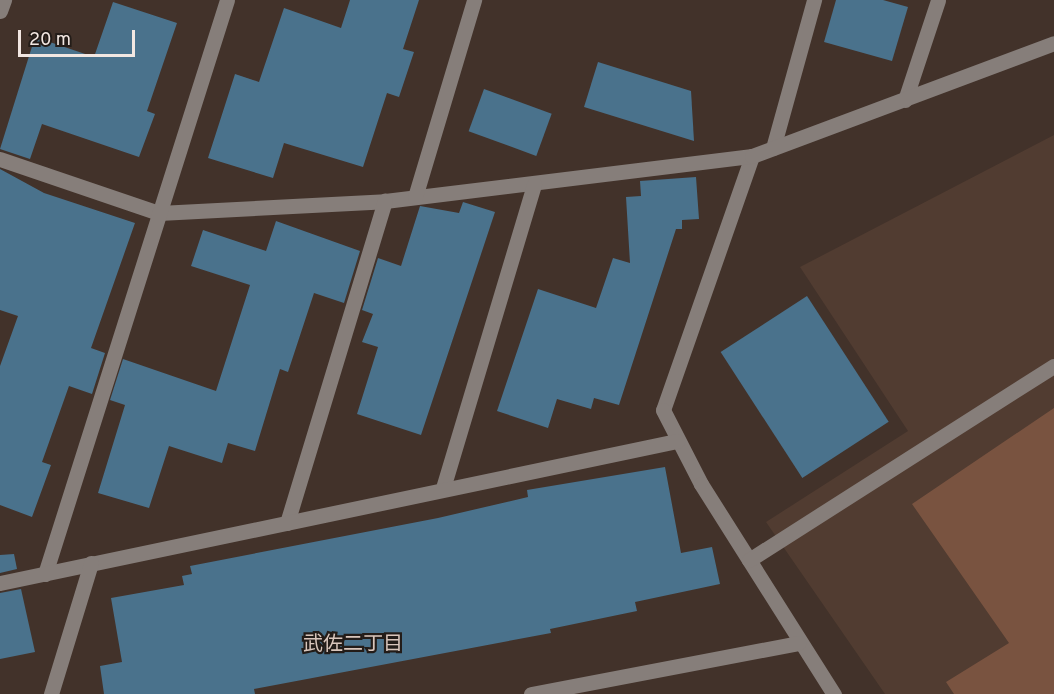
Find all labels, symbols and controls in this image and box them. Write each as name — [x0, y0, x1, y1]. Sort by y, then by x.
scale bar — [21, 18, 138, 56]
text: 20 m — [29, 29, 71, 52]
district label: 武佐二丁目 — [303, 633, 403, 657]

